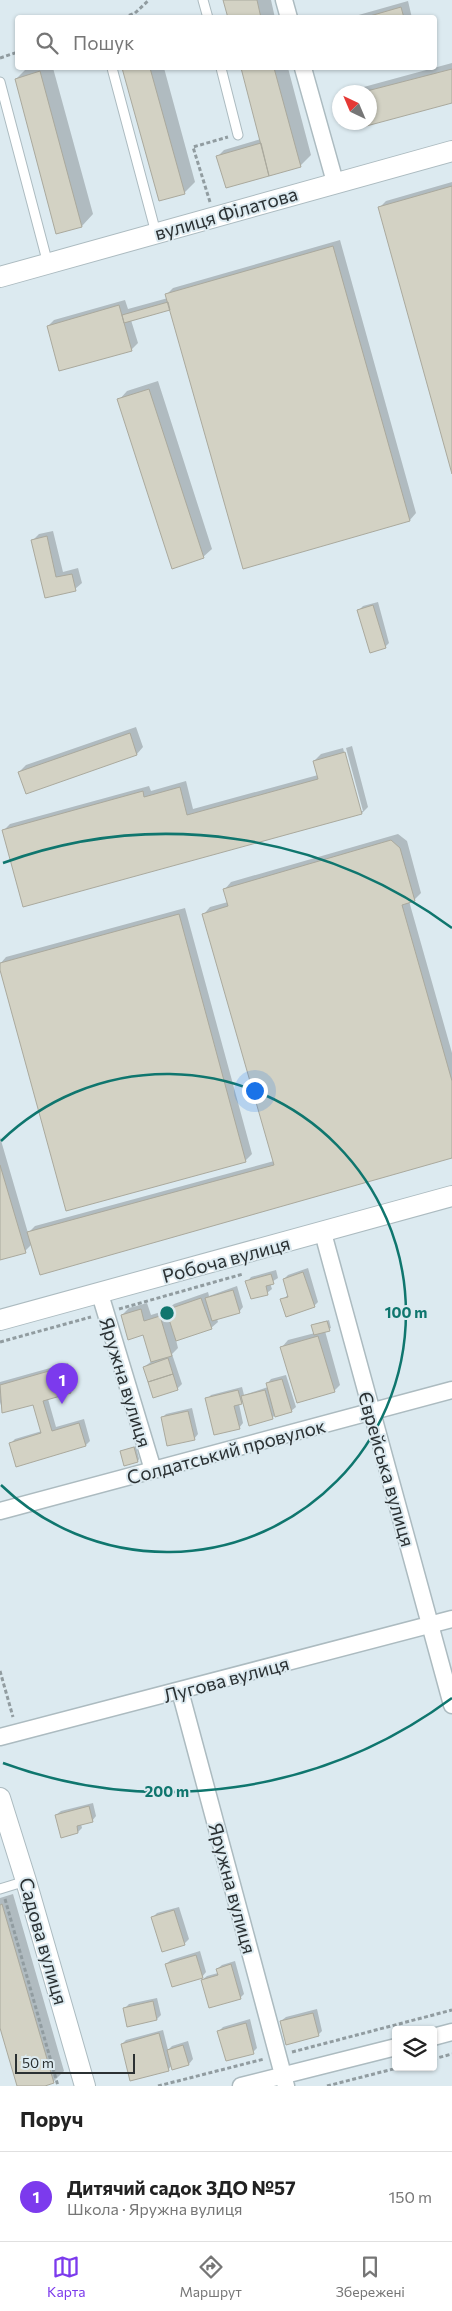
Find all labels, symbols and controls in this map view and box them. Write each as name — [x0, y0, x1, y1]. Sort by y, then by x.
search box — [15, 15, 437, 70]
icon: search — [33, 29, 61, 57]
text: Пошук — [73, 31, 134, 54]
north arrow — [332, 85, 377, 130]
street label: вулиця Філатова — [152, 182, 300, 244]
your location — [242, 1078, 268, 1104]
street label: Робоча вулиця — [159, 1231, 293, 1287]
text: 100 m — [385, 1303, 427, 1321]
centre of rings — [158, 1304, 176, 1322]
street label: Яружна вулиця — [95, 1314, 157, 1450]
pin: 1 — [46, 1363, 78, 1404]
street label: Єврейська вулиця — [354, 1389, 420, 1549]
street label: Солдатський провулок — [124, 1413, 328, 1489]
street label: Лугова вулиця — [161, 1651, 291, 1707]
text: 200 m — [145, 1782, 189, 1800]
street label: Яружна вулиця — [204, 1820, 262, 1956]
street label: Садова вулиця — [15, 1875, 73, 2007]
map controls — [392, 2026, 437, 2071]
button: layers — [392, 2026, 437, 2071]
scale bar — [15, 2051, 135, 2074]
text: 50 m — [22, 2054, 54, 2071]
text: Поруч — [20, 2106, 83, 2131]
text: Дитячий садок ЗДО №57 — [67, 2176, 296, 2199]
text: 1 — [32, 2187, 40, 2206]
text: 150 m — [389, 2187, 432, 2206]
text: Школа · Яружна вулиця — [67, 2199, 242, 2218]
tab: Карта — [47, 2253, 86, 2300]
tab: Маршрут — [180, 2253, 242, 2300]
tab: Збережені — [336, 2253, 405, 2300]

